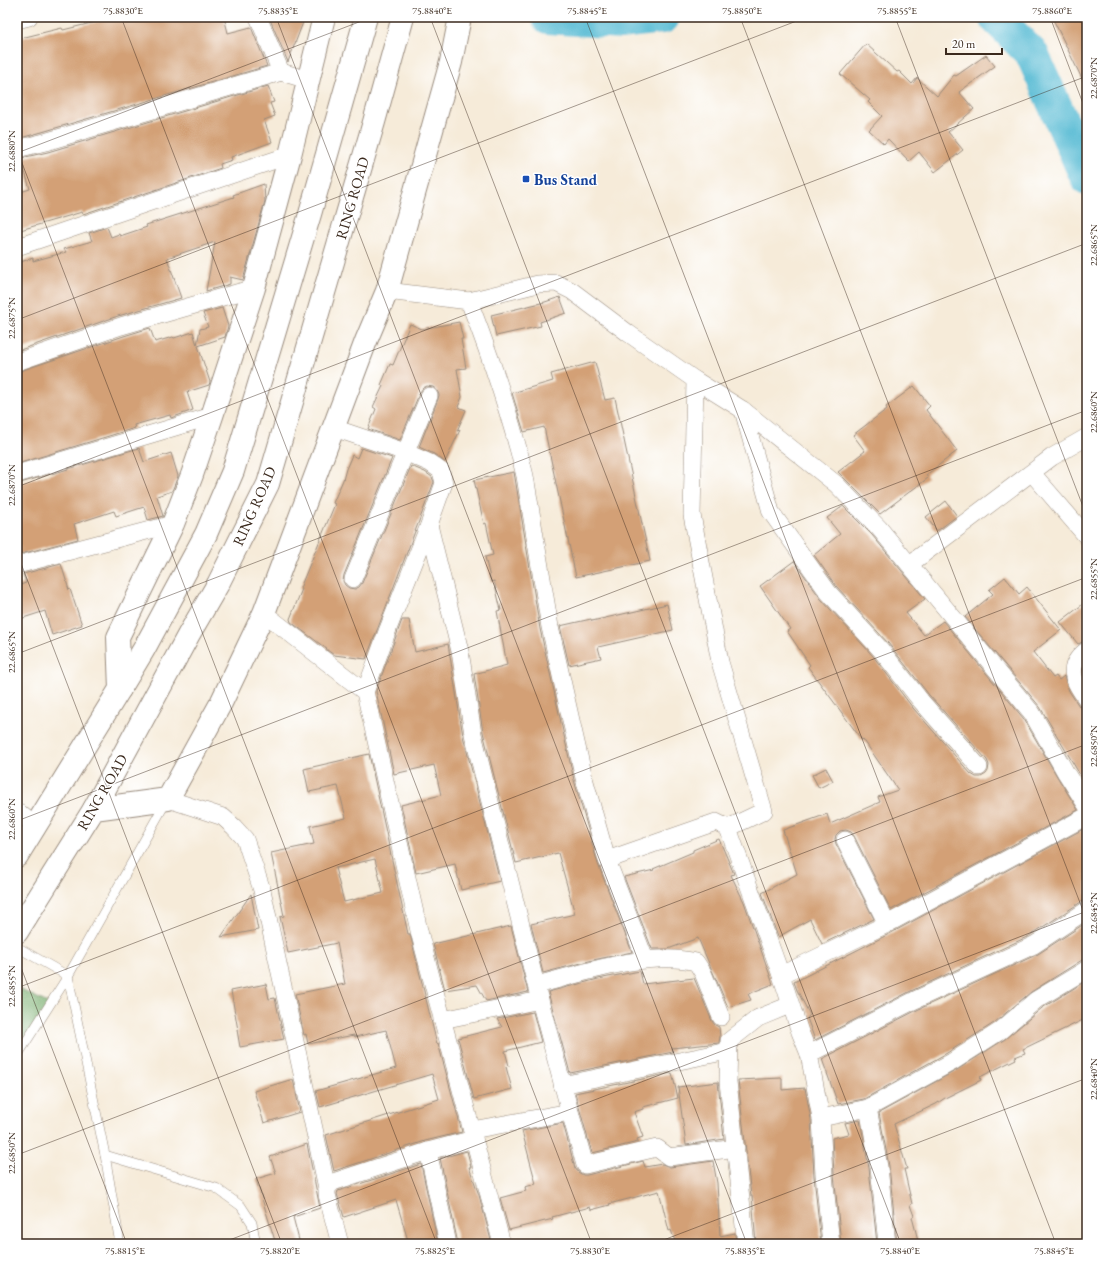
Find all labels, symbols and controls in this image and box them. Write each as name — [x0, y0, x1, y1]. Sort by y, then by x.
text: 75.8830°E — [103, 4, 143, 17]
text: 75.8835°E — [258, 4, 298, 17]
text: 75.8840°E — [412, 4, 452, 17]
text: 75.8845°E — [567, 4, 607, 17]
text: 75.8850°E — [722, 4, 762, 17]
text: 75.8855°E — [877, 4, 917, 17]
text: 75.8860°E — [1032, 4, 1072, 17]
scale bar — [946, 30, 1002, 56]
text: 20 m — [952, 36, 976, 52]
text: 22.6870°N — [1087, 57, 1100, 99]
text: 22.6880°N — [5, 130, 18, 172]
street label: RING ROAD — [331, 155, 373, 241]
place label: Bus Stand — [534, 170, 598, 189]
marker: Bus Stand — [521, 174, 531, 184]
text: 22.6865°N — [1087, 224, 1100, 266]
text: 22.6875°N — [5, 297, 18, 339]
text: 22.6860°N — [1087, 391, 1100, 433]
street label: RING ROAD — [228, 463, 280, 549]
text: 22.6870°N — [5, 464, 18, 506]
text: 22.6855°N — [1087, 558, 1100, 600]
text: 22.6865°N — [5, 631, 18, 673]
text: 22.6850°N — [1087, 725, 1100, 767]
street label: RING ROAD — [73, 750, 131, 834]
text: 22.6860°N — [5, 798, 18, 840]
text: 22.6845°N — [1087, 892, 1100, 934]
text: 22.6855°N — [5, 965, 18, 1007]
text: 22.6840°N — [1087, 1058, 1100, 1100]
text: 22.6850°N — [5, 1132, 18, 1174]
text: 75.8815°E — [105, 1244, 145, 1257]
text: 75.8820°E — [260, 1244, 300, 1257]
text: 75.8825°E — [415, 1244, 455, 1257]
text: 75.8830°E — [570, 1244, 610, 1257]
text: 75.8835°E — [725, 1244, 765, 1257]
text: 75.8840°E — [880, 1244, 920, 1257]
text: 75.8845°E — [1034, 1244, 1074, 1257]

